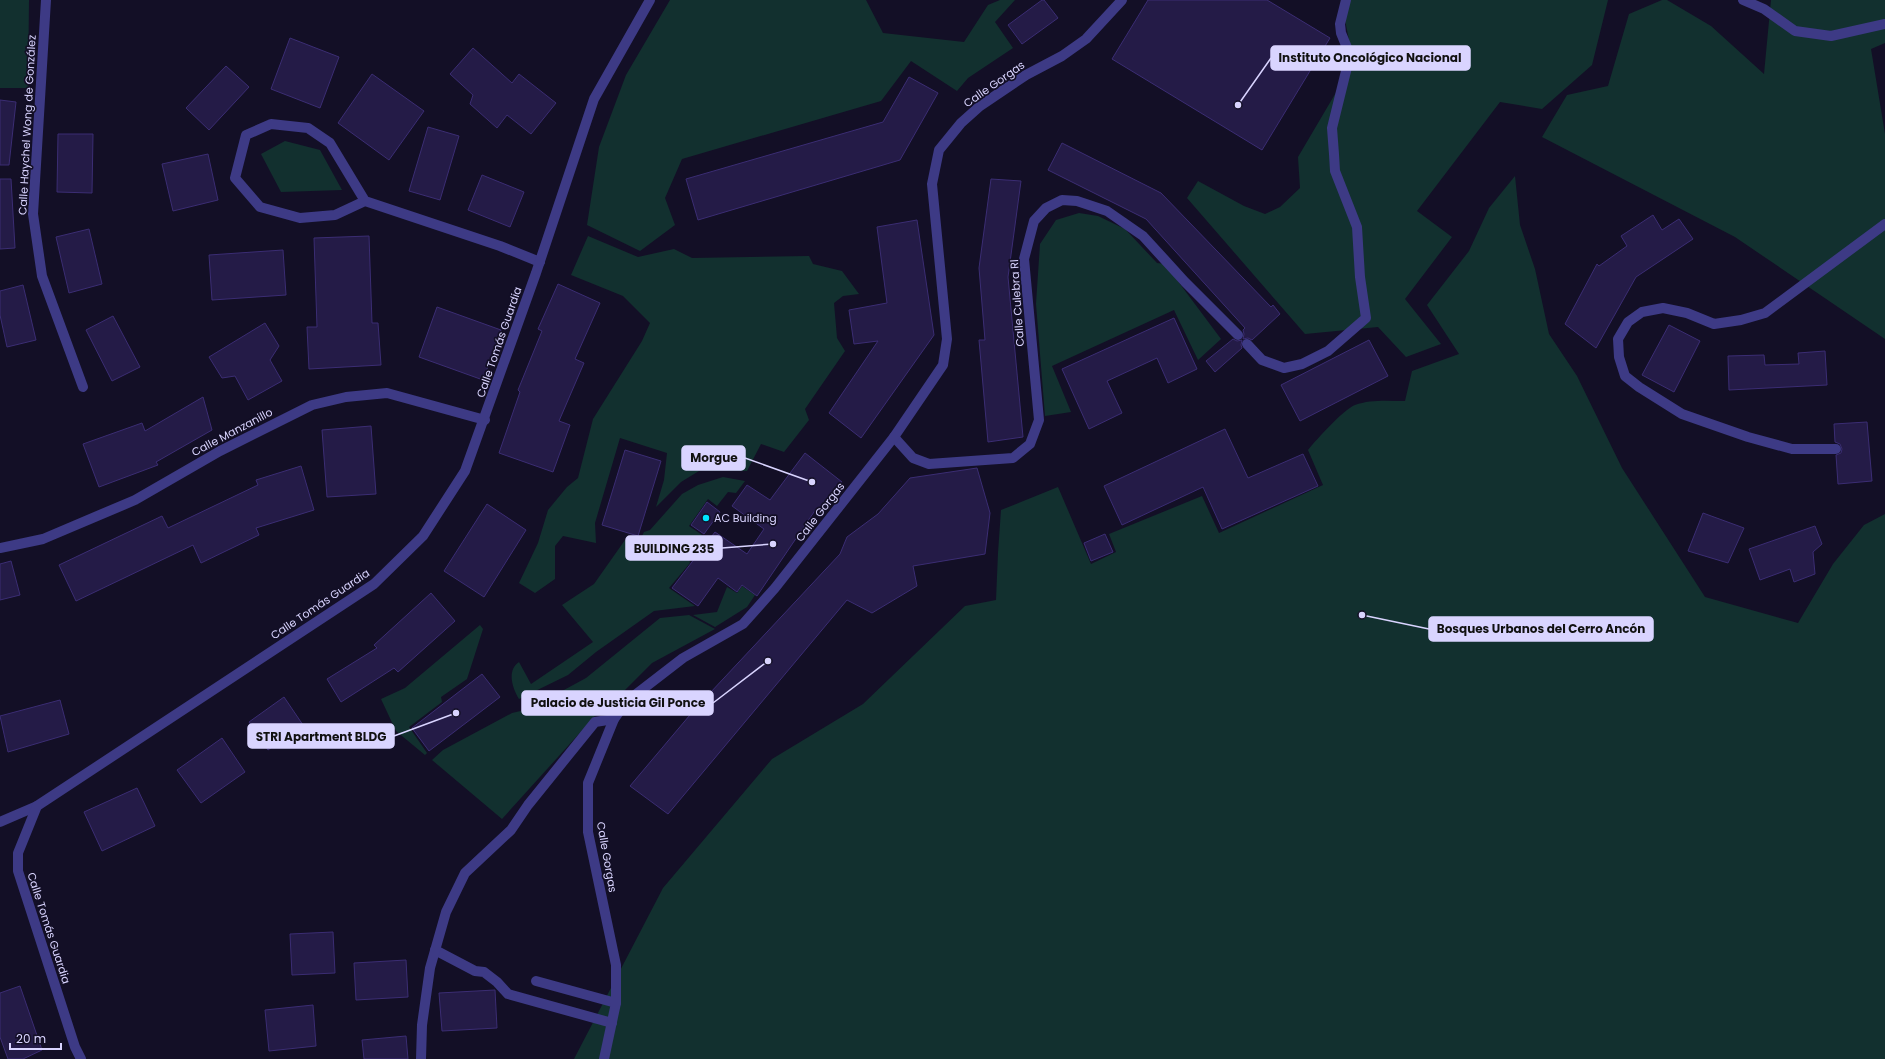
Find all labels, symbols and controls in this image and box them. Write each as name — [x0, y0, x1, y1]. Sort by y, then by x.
street label: Calle Haychel Wong de González — [14, 34, 40, 216]
callout: Instituto Oncológico Nacional — [1271, 46, 1470, 70]
text: Instituto Oncológico Nacional — [1279, 49, 1461, 66]
street label: Calle Gorgas — [960, 57, 1028, 111]
street label: Calle Culebra Rl — [1006, 259, 1028, 347]
street label: Calle Tomás Guardia — [473, 284, 525, 400]
street label: Calle Manzanillo — [189, 404, 275, 460]
callout: Morgue — [682, 446, 745, 470]
text: Morgue — [690, 449, 738, 466]
street label: Calle Gorgas — [792, 479, 848, 545]
place label: AC Building — [714, 510, 777, 526]
marker: AC Building — [701, 513, 711, 523]
callout: BUILDING 235 — [626, 536, 722, 560]
text: BUILDING 235 — [634, 540, 714, 557]
street label: Calle Tomás Guardia — [267, 565, 373, 643]
callout: Bosques Urbanos del Cerro Ancón — [1429, 617, 1653, 641]
text: Bosques Urbanos del Cerro Ancón — [1437, 620, 1645, 637]
callout: Palacio de Justicia Gil Ponce — [522, 691, 713, 715]
text: Palacio de Justicia Gil Ponce — [531, 694, 706, 711]
callout: STRI Apartment BLDG — [248, 724, 394, 748]
text: STRI Apartment BLDG — [256, 728, 386, 745]
street label: Calle Gorgas — [593, 820, 621, 894]
street label: Calle Tomás Guardia — [23, 870, 75, 986]
scale bar — [10, 1025, 61, 1051]
text: 20 m — [16, 1030, 46, 1047]

